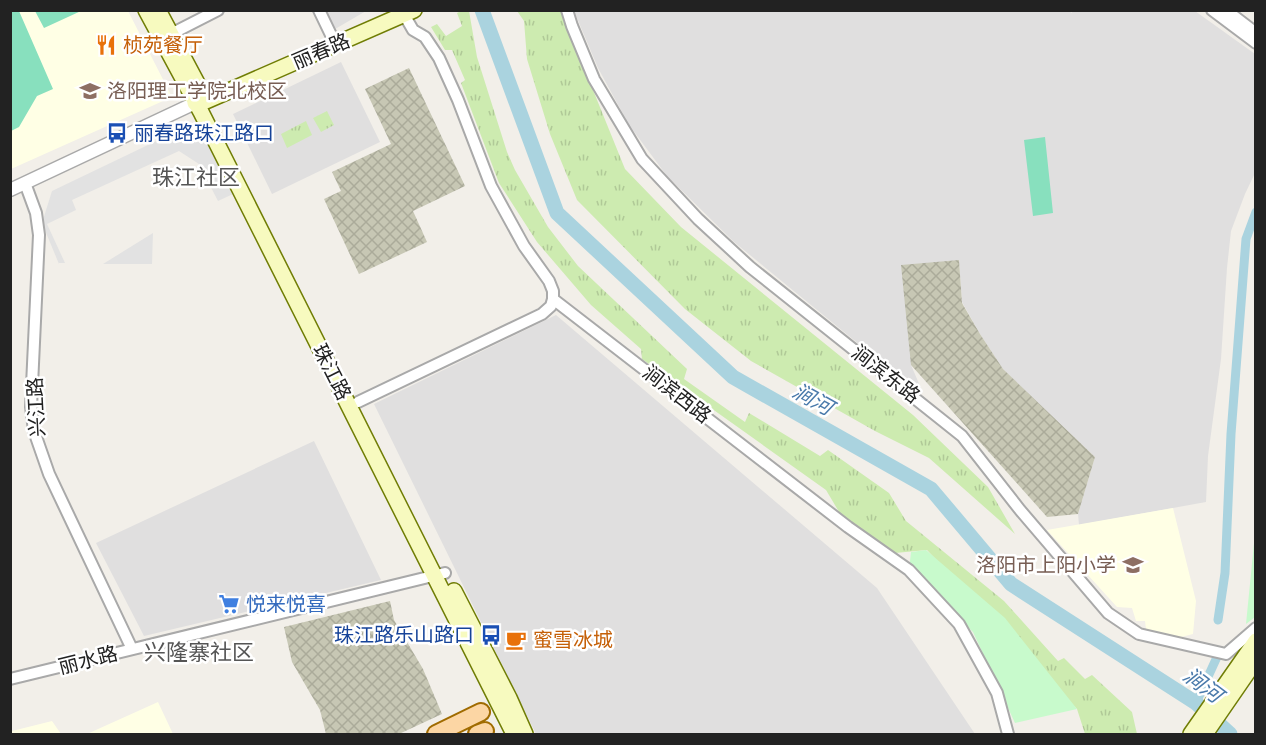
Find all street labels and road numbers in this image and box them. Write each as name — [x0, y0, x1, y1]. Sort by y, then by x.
street label: 丽春路 — [288, 27, 354, 75]
street label: 珠江路 — [307, 339, 357, 405]
street label: 涧滨东路 — [846, 339, 926, 409]
street label: 涧滨西路 — [637, 359, 717, 429]
street label: 兴江路 — [21, 376, 51, 438]
street label: 丽水路 — [56, 640, 120, 680]

